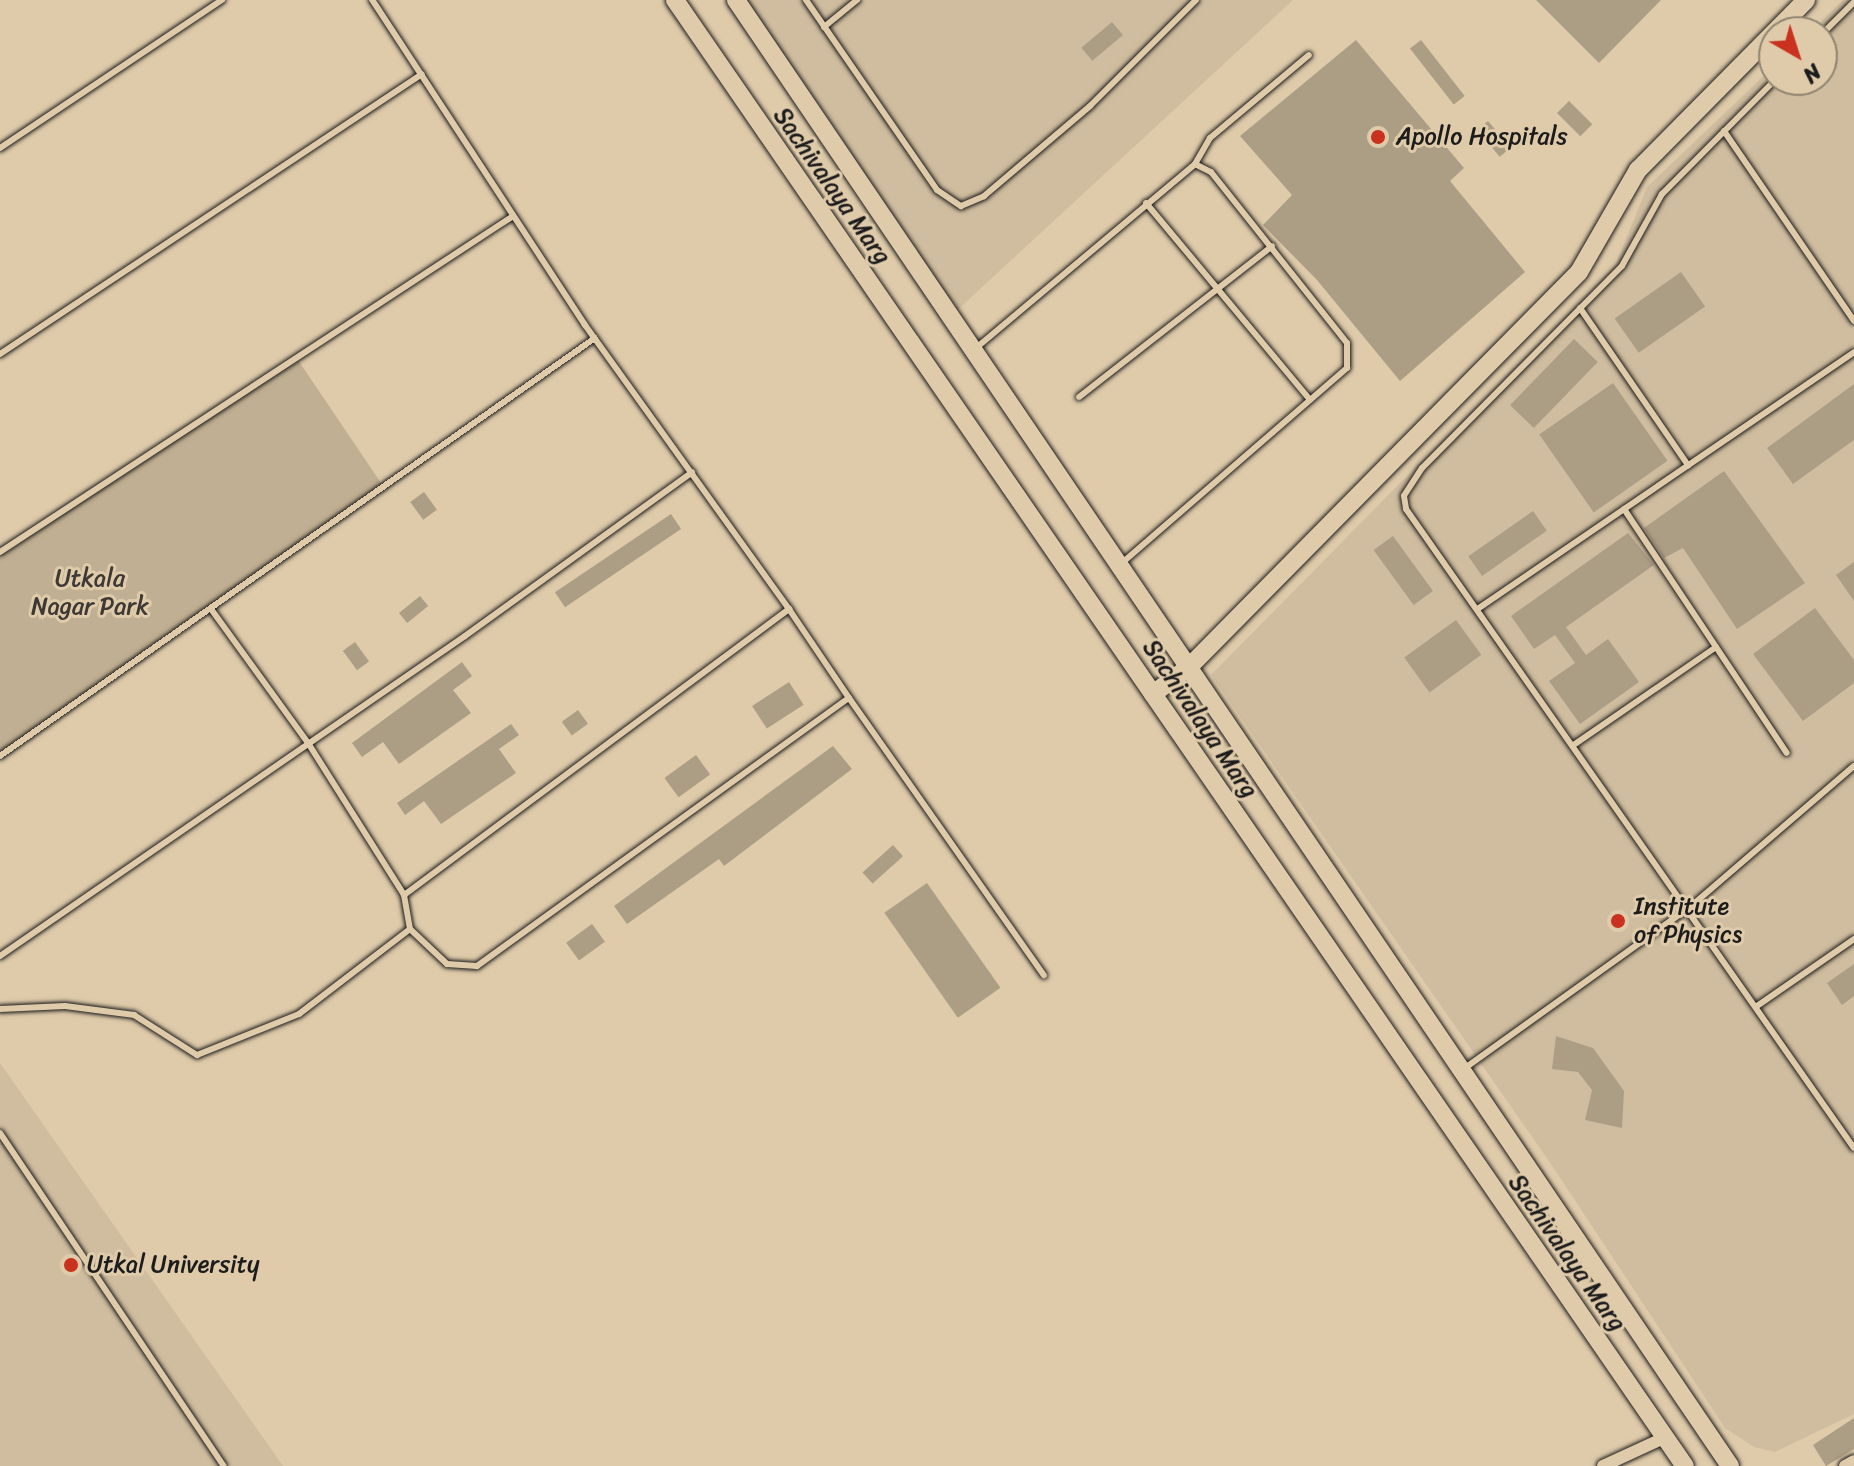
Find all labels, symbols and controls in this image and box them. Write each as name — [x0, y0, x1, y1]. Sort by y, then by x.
north arrow — [1758, 16, 1838, 96]
text: N — [1794, 54, 1830, 93]
street label: Sachivalaya Marg — [767, 102, 897, 270]
place label: Apollo Hospitals — [1396, 123, 1568, 151]
marker: Apollo Hospitals — [1367, 126, 1389, 148]
park label: Utkala Nagar Park — [31, 565, 149, 621]
street label: Sachivalaya Marg — [1136, 634, 1264, 804]
place label: Institute of Physics — [1634, 893, 1742, 949]
marker: Institute of Physics — [1609, 912, 1627, 930]
street label: Sachivalaya Marg — [1502, 1169, 1632, 1337]
place label: Utkal University — [87, 1251, 260, 1279]
marker: Utkal University — [62, 1256, 80, 1274]

